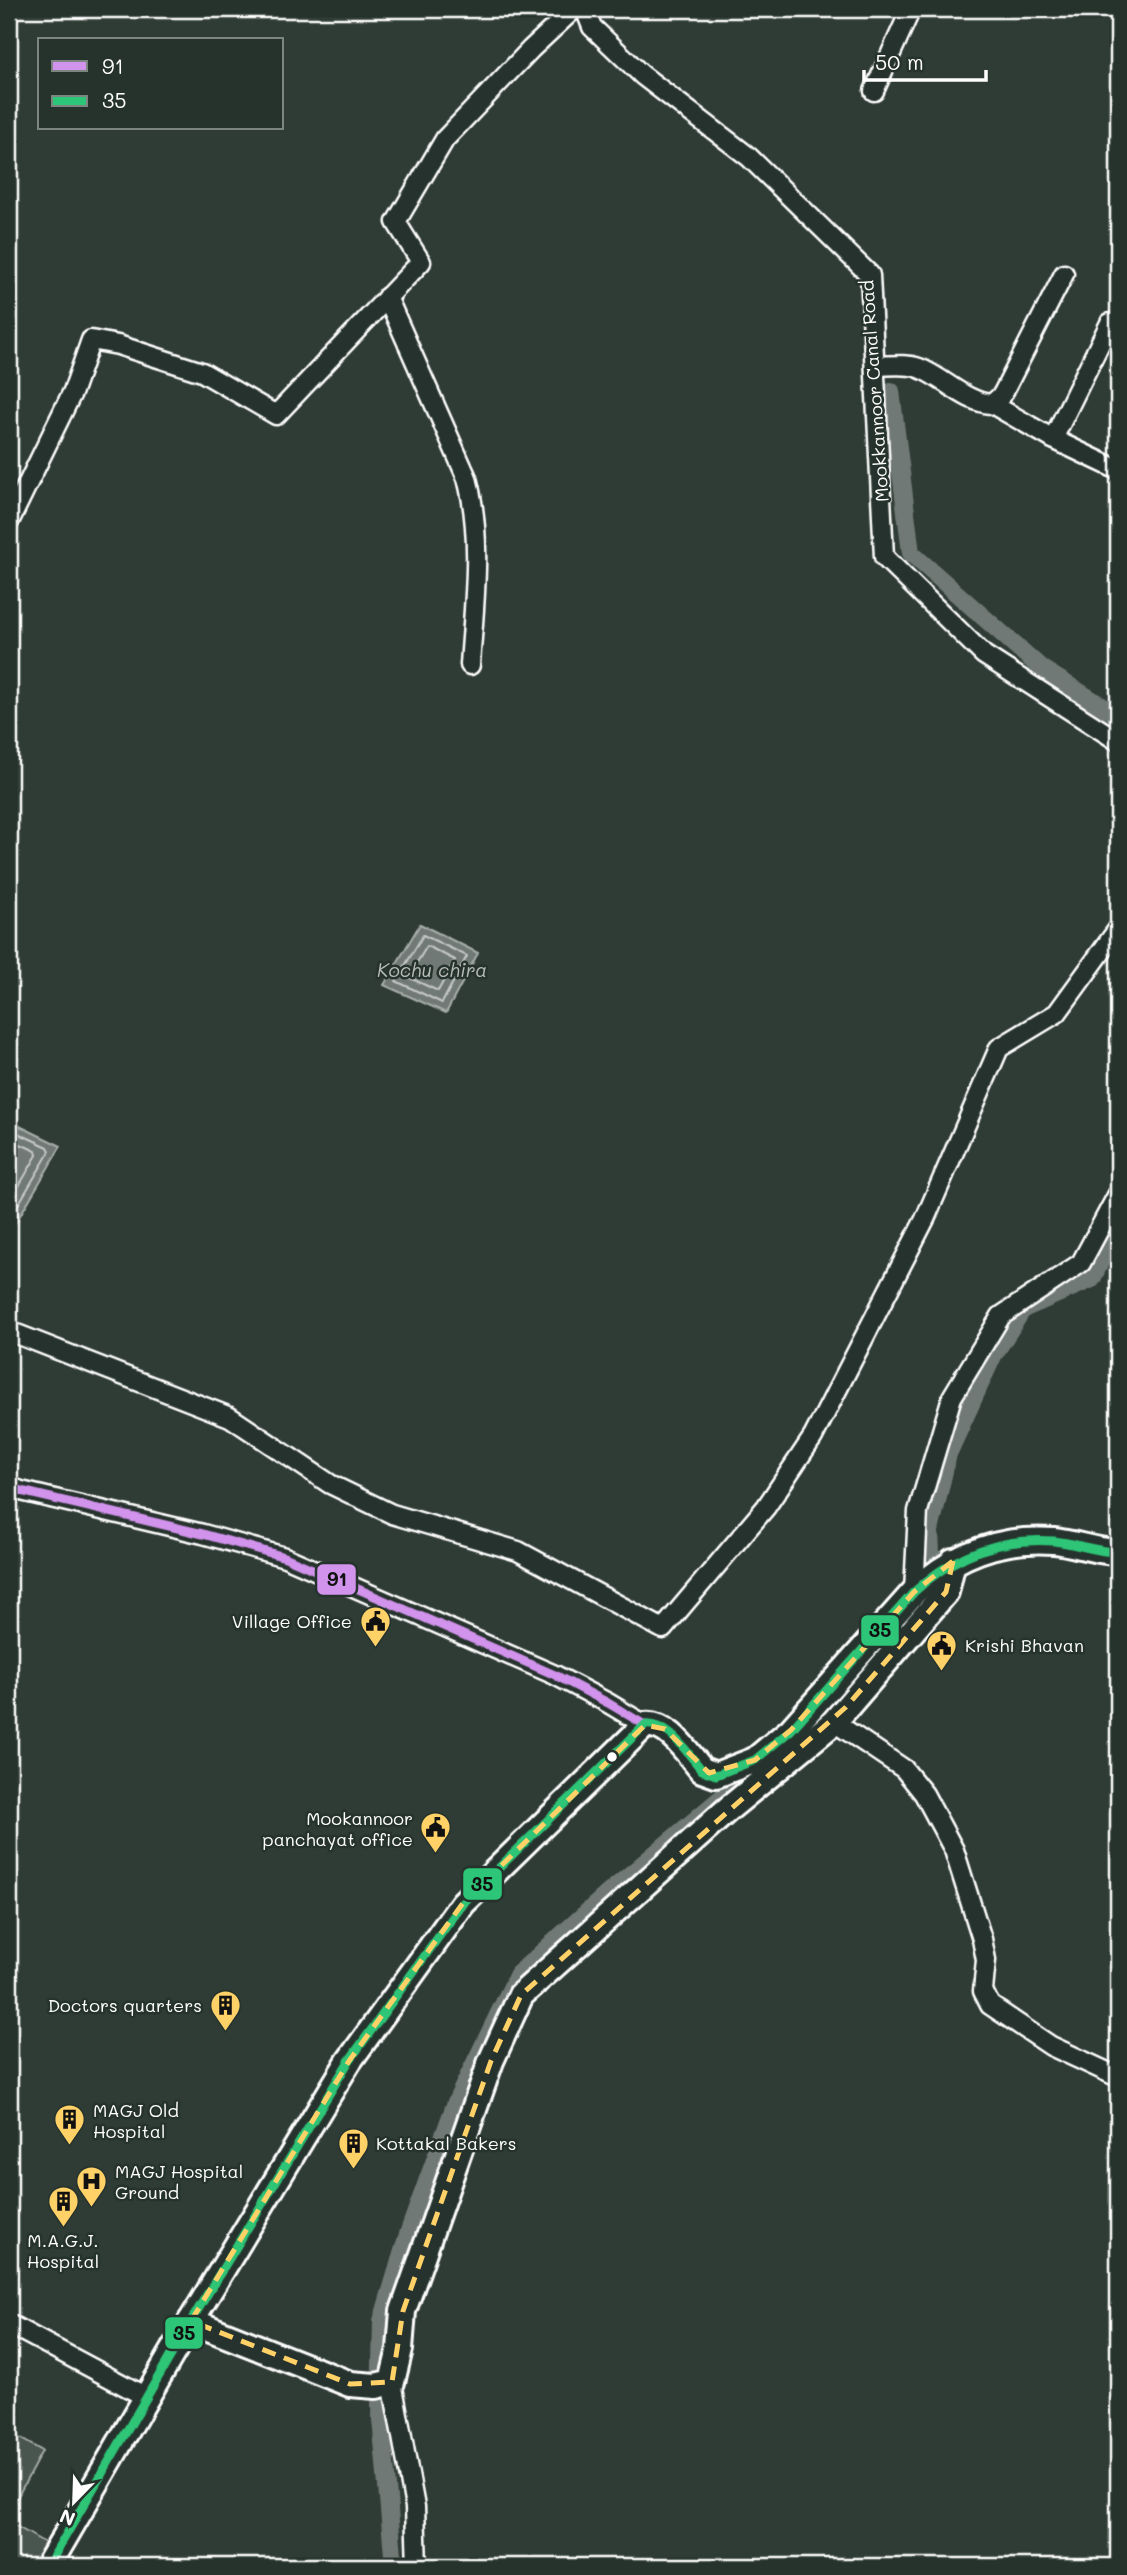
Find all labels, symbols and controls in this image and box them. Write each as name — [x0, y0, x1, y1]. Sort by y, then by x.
legend — [38, 38, 284, 130]
scale bar — [864, 38, 987, 82]
text: 50 m — [875, 48, 924, 75]
text: 91 — [102, 52, 124, 79]
text: 35 — [102, 86, 127, 113]
street label: Mookkannoor Canal Road — [854, 279, 894, 503]
water label: Kochu chira — [377, 957, 487, 982]
line badge: 91 — [316, 1563, 357, 1596]
text: 91 — [327, 1566, 347, 1591]
public building icon: Village Office — [358, 1604, 392, 1648]
place label: Village Office — [232, 1609, 352, 1633]
line badge: 35 — [860, 1614, 900, 1647]
text: 35 — [869, 1617, 891, 1642]
public building icon: Krishi Bhavan — [925, 1628, 959, 1672]
place label: Krishi Bhavan — [965, 1633, 1084, 1657]
unlabelled marker — [605, 1750, 619, 1764]
place label: Mookannoor panchayat office — [263, 1806, 413, 1851]
public building icon: Mookannoor panchayat office — [419, 1811, 453, 1855]
line badge: 35 — [462, 1867, 503, 1901]
text: 35 — [471, 1871, 493, 1896]
building icon: Doctors quarters — [208, 1988, 242, 2032]
place label: Doctors quarters — [48, 1993, 202, 2017]
place label: MAGJ Old Hospital — [93, 2098, 179, 2143]
building icon: MAGJ Old Hospital — [53, 2103, 87, 2147]
building icon: Kottakal Bakers — [336, 2126, 370, 2170]
place label: Kottakal Bakers — [376, 2131, 517, 2155]
place label: MAGJ Hospital Ground — [115, 2159, 243, 2204]
hospital icon: MAGJ Hospital Ground — [75, 2164, 109, 2208]
building icon: M.A.G.J. Hospital — [46, 2185, 80, 2229]
place label: M.A.G.J. Hospital — [27, 2228, 99, 2273]
line badge: 35 — [164, 2316, 204, 2350]
text: 35 — [173, 2320, 195, 2345]
north arrow — [38, 2466, 108, 2536]
text: N — [56, 2504, 79, 2532]

